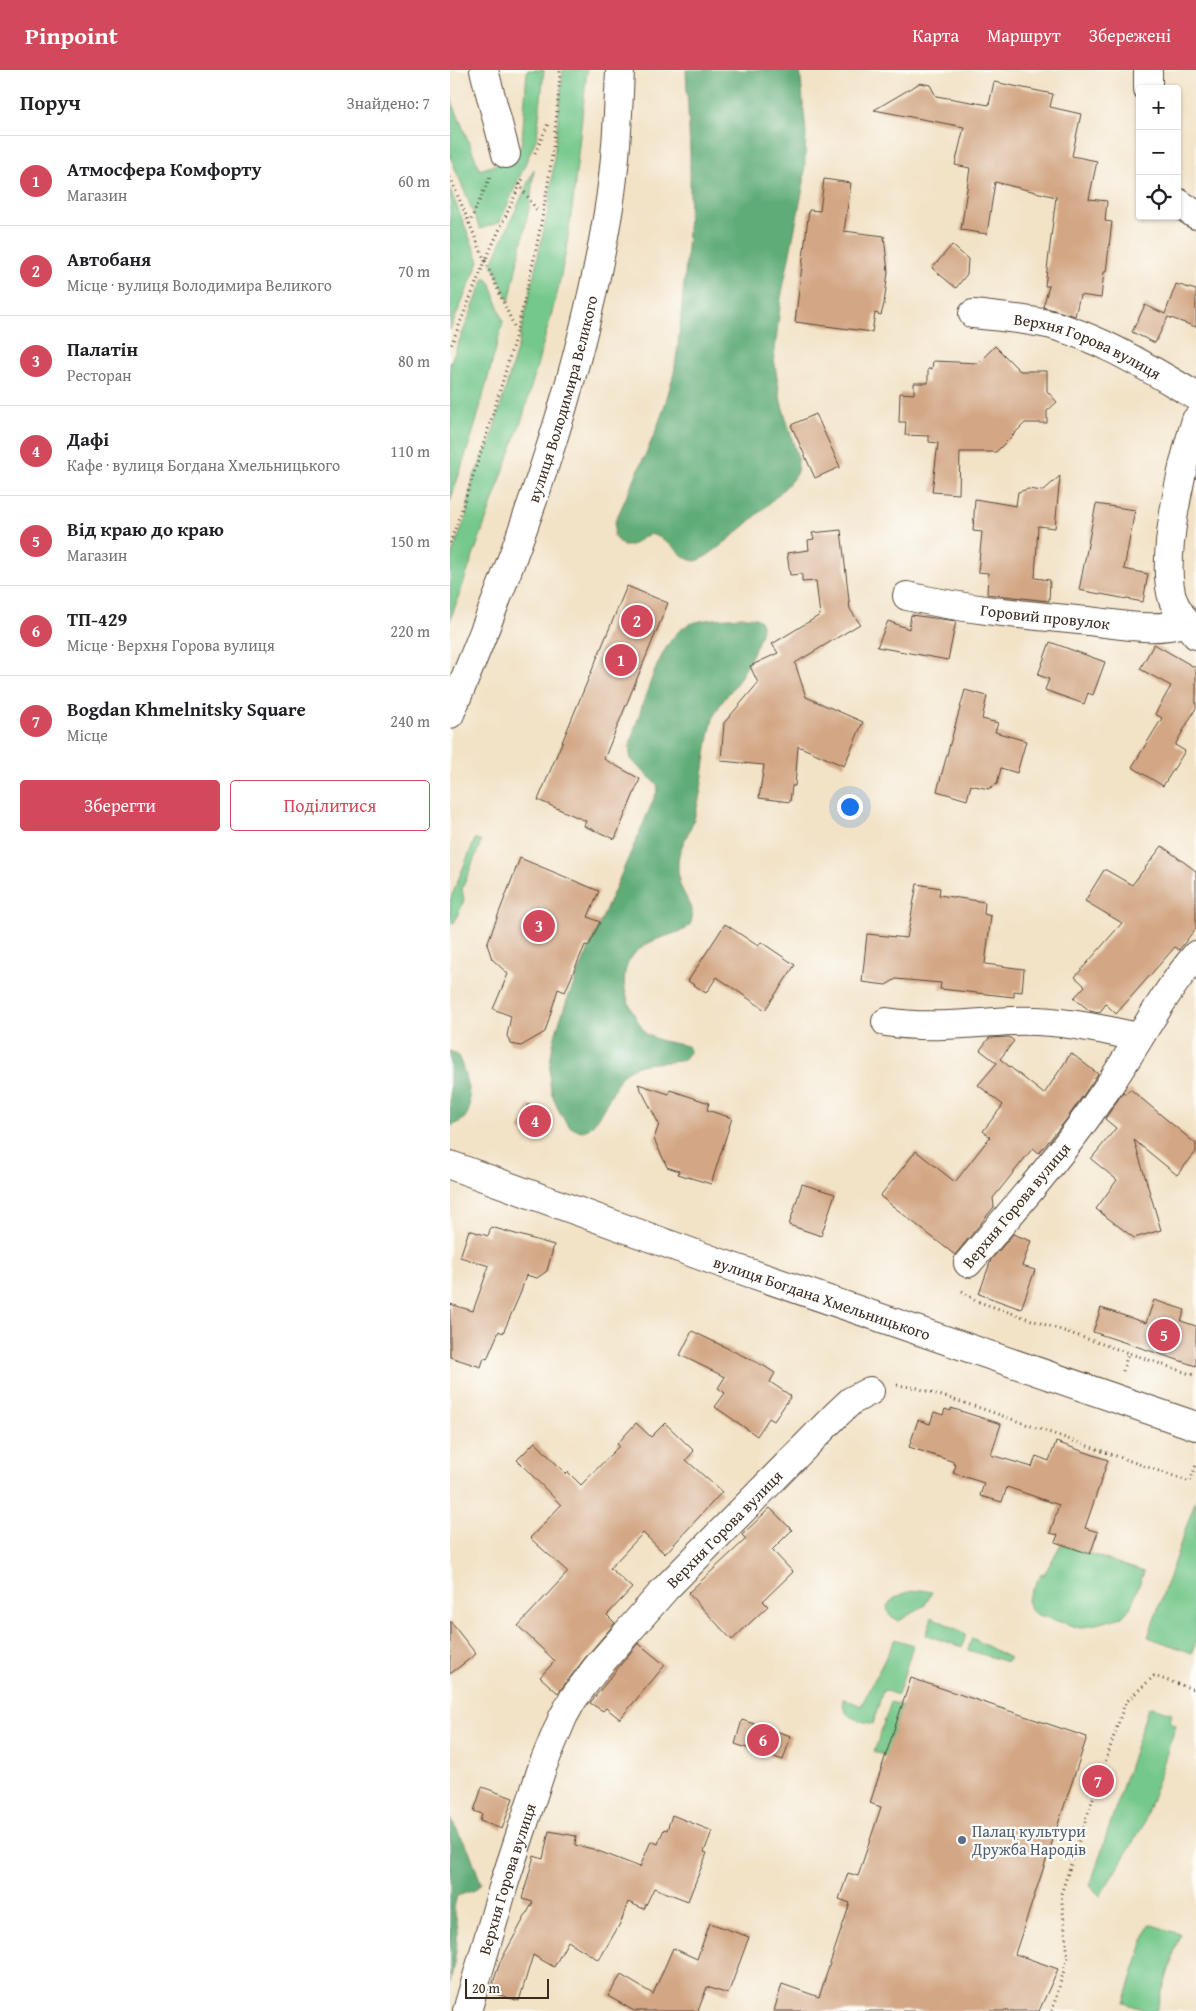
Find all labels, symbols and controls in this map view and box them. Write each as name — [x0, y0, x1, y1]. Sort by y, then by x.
text: Pinpoint — [25, 18, 118, 53]
text: Карта — [913, 22, 959, 49]
text: Маршрут — [987, 22, 1061, 49]
text: Збережені — [1089, 22, 1171, 49]
map controls — [1136, 85, 1181, 220]
button: + — [1136, 85, 1181, 130]
text: Поруч — [20, 87, 81, 118]
text: Знайдено: 7 — [347, 91, 430, 115]
button: − — [1136, 130, 1181, 175]
text: Атмосфера Комфорту — [67, 155, 262, 183]
text: 1 — [32, 169, 40, 193]
text: 60 m — [398, 169, 430, 193]
button: locate — [1136, 175, 1181, 220]
text: Магазин — [67, 183, 127, 207]
text: Автобаня — [67, 245, 151, 273]
text: 2 — [32, 259, 40, 283]
text: 70 m — [398, 259, 430, 283]
text: Місце · вулиця Володимира Великого — [67, 273, 332, 297]
street label: вулиця Володимира Великого — [521, 293, 603, 506]
street label: Верхня Горова вулиця — [1012, 307, 1166, 385]
text: Палатін — [67, 335, 138, 363]
text: 3 — [32, 349, 40, 373]
text: 80 m — [398, 349, 430, 373]
text: Ресторан — [67, 363, 132, 387]
text: Дафі — [67, 425, 109, 453]
text: 4 — [32, 439, 40, 463]
text: 110 m — [390, 439, 430, 463]
text: Кафе · вулиця Богдана Хмельницького — [67, 453, 340, 477]
text: Від краю до краю — [67, 515, 224, 543]
text: 5 — [32, 529, 40, 553]
text: 150 m — [390, 529, 430, 553]
text: Магазин — [67, 543, 127, 567]
street label: Горовий провулок — [979, 597, 1112, 636]
pin: 2 — [621, 602, 653, 640]
text: ТП-429 — [67, 605, 127, 633]
text: 6 — [32, 619, 40, 643]
text: 220 m — [390, 619, 430, 643]
text: Місце · Верхня Горова вулиця — [67, 633, 275, 657]
pin: 1 — [605, 641, 637, 679]
text: Bogdan Khmelnitsky Square — [67, 695, 306, 723]
text: 7 — [32, 709, 40, 733]
text: 240 m — [390, 709, 430, 733]
text: Місце — [67, 723, 108, 747]
button: Зберегти — [20, 780, 220, 831]
button: Поділитися — [230, 780, 430, 831]
your location — [837, 794, 863, 820]
pin: 3 — [523, 907, 555, 945]
pin: 4 — [519, 1102, 551, 1140]
street label: Верхня Горова вулиця — [956, 1137, 1076, 1273]
street label: вулиця Богдана Хмельницького — [710, 1249, 934, 1346]
pin: 5 — [1148, 1316, 1180, 1354]
street label: Верхня Горова вулиця — [660, 1464, 788, 1593]
pin: 6 — [747, 1721, 779, 1759]
pin: 7 — [1082, 1762, 1114, 1800]
street label: Верхня Горова вулиця — [472, 1800, 542, 1958]
place label: Палац культури Дружба Народів — [971, 1819, 1086, 1861]
marker: Палац культури Дружба Народів — [956, 1834, 968, 1846]
scale bar — [465, 1976, 549, 1999]
text: 20 m — [472, 1978, 500, 1998]

